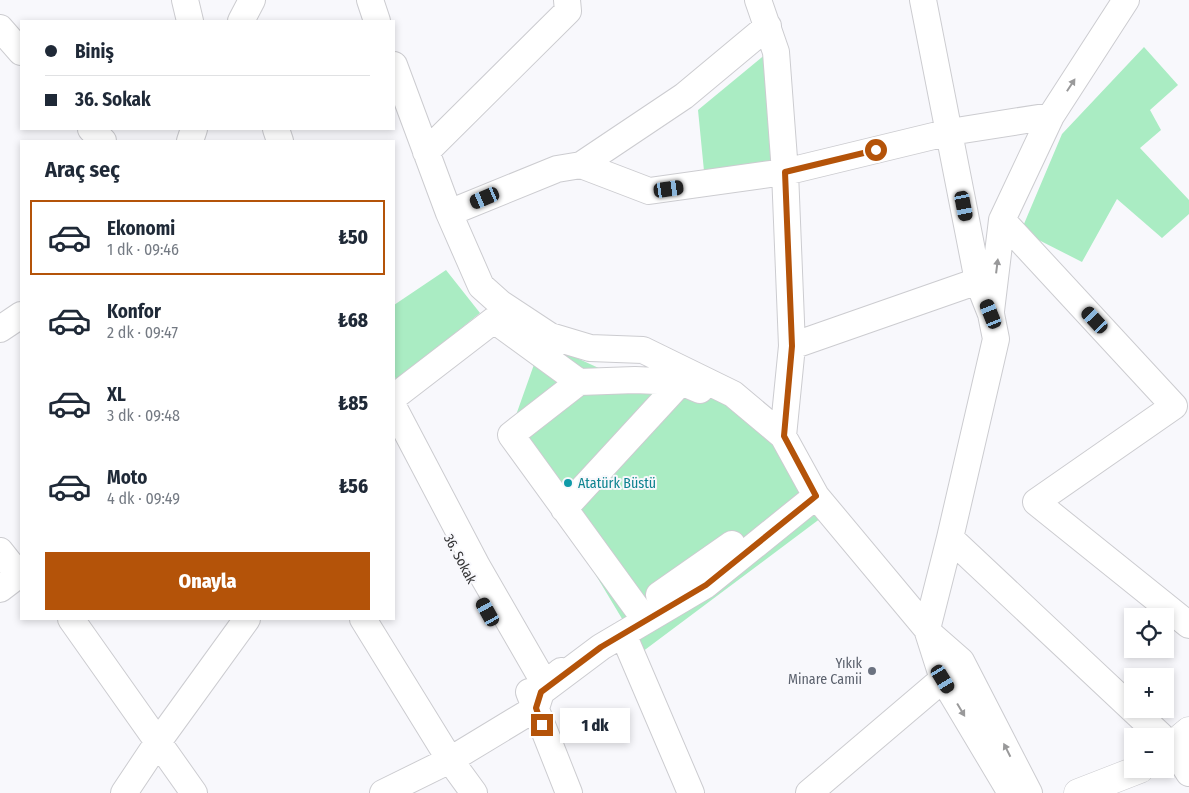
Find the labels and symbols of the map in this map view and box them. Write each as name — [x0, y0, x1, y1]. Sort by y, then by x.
one-way arrow — [1066, 78, 1075, 92]
route start — [865, 139, 887, 161]
car — [653, 179, 684, 199]
car — [468, 185, 501, 211]
car — [953, 190, 974, 222]
one-way arrow — [993, 257, 1001, 273]
car — [978, 297, 1003, 331]
car — [1079, 304, 1110, 336]
place label: Atatürk Büstü — [578, 475, 656, 492]
marker: Atatürk Büstü — [562, 477, 574, 489]
street label: 36. Sokak — [440, 531, 480, 587]
car — [474, 595, 501, 629]
place label: Yıkık Minare Camii — [788, 655, 862, 688]
car — [928, 662, 957, 696]
marker: Yıkık Minare Camii — [866, 665, 878, 677]
one-way arrow — [957, 703, 966, 716]
callout: 1 dk — [560, 708, 630, 742]
route end — [531, 714, 553, 736]
one-way arrow — [1003, 742, 1011, 757]

